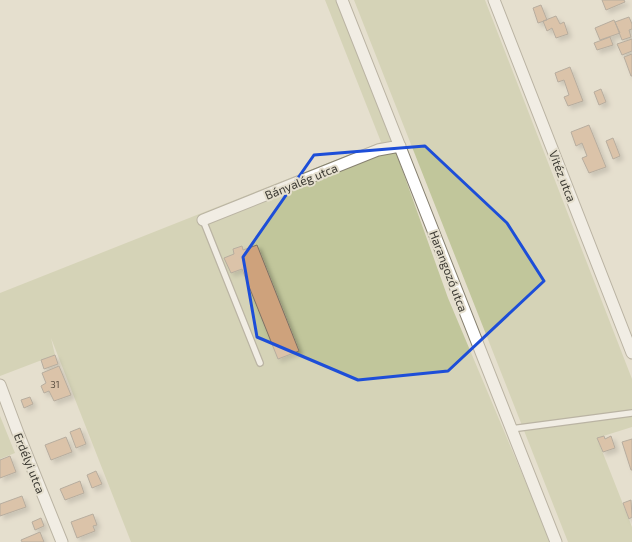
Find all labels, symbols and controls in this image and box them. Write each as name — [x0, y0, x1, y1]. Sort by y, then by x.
street label: Vitéz utca — [547, 148, 579, 204]
street label: Bányalég utca — [263, 160, 339, 202]
street label: Harangozó utca — [427, 228, 471, 314]
house number: 31 — [50, 378, 60, 390]
street label: Erdélyi utca — [12, 431, 48, 495]

